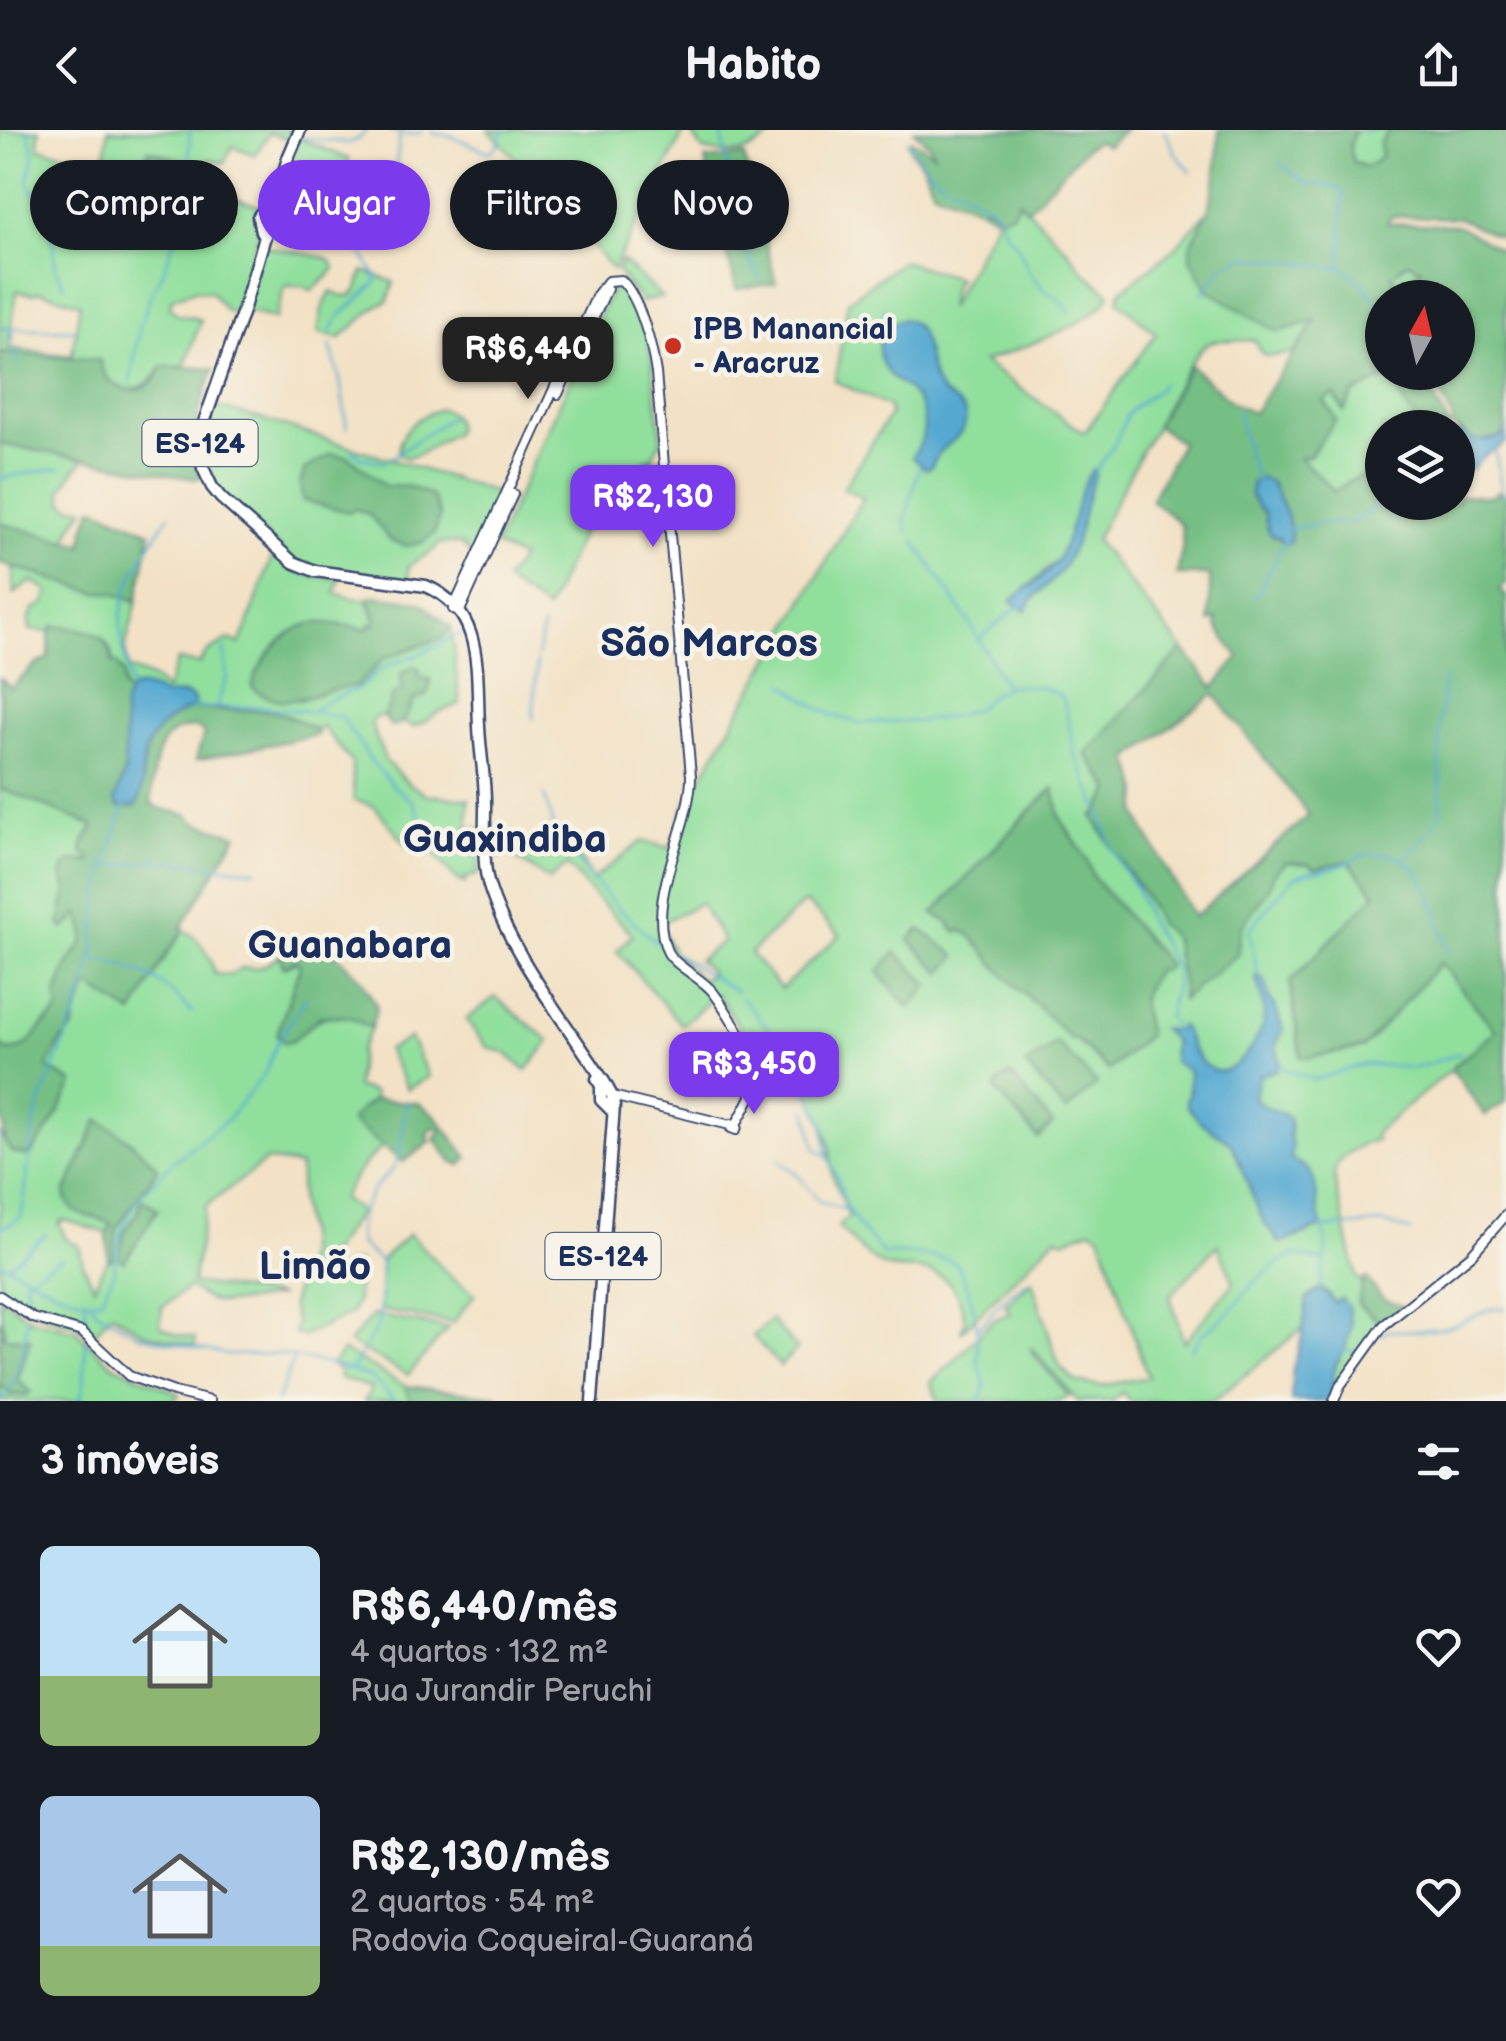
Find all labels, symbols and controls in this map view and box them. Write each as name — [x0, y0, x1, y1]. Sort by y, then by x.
icon: back — [40, 38, 95, 93]
text: Habito — [685, 38, 821, 93]
icon: share — [1411, 38, 1466, 93]
chip: Comprar — [30, 160, 238, 250]
chip: Alugar — [258, 160, 430, 250]
chip: Filtros — [450, 160, 617, 250]
chip: Novo — [637, 160, 789, 250]
north arrow — [1365, 280, 1475, 390]
map controls — [1365, 280, 1475, 520]
place label: IPB Manancial - Aracruz — [693, 312, 894, 382]
pin: R$6,440 — [436, 317, 620, 402]
text: R$6,440 — [464, 330, 592, 369]
marker: IPB Manancial - Aracruz — [662, 335, 684, 357]
button: layers — [1365, 410, 1475, 520]
road number: ES-124 — [142, 420, 258, 466]
pin: R$2,130 — [561, 465, 745, 550]
text: R$2,130 — [592, 478, 714, 517]
district label: São Marcos — [600, 620, 818, 668]
district label: Guaxindiba — [403, 816, 607, 864]
district label: Guanabara — [248, 922, 452, 970]
pin: R$3,450 — [662, 1032, 846, 1117]
text: R$3,450 — [691, 1045, 817, 1084]
road number: ES-124 — [546, 1233, 660, 1279]
district label: Limão — [259, 1243, 371, 1291]
icon: filters — [1411, 1434, 1466, 1489]
text: 3 imóveis — [40, 1436, 220, 1487]
text: R$6,440/mês — [350, 1582, 618, 1633]
icon: home — [120, 1586, 240, 1706]
icon: heart — [1411, 1619, 1466, 1674]
text: 4 quartos · 132 m² — [350, 1633, 608, 1672]
text: Rua Jurandir Peruchi — [350, 1672, 653, 1711]
text: R$2,130/mês — [350, 1832, 610, 1883]
icon: home — [120, 1836, 240, 1956]
icon: heart — [1411, 1869, 1466, 1924]
text: 2 quartos · 54 m² — [350, 1883, 595, 1922]
text: Rodovia Coqueiral-Guaraná — [350, 1922, 754, 1961]

